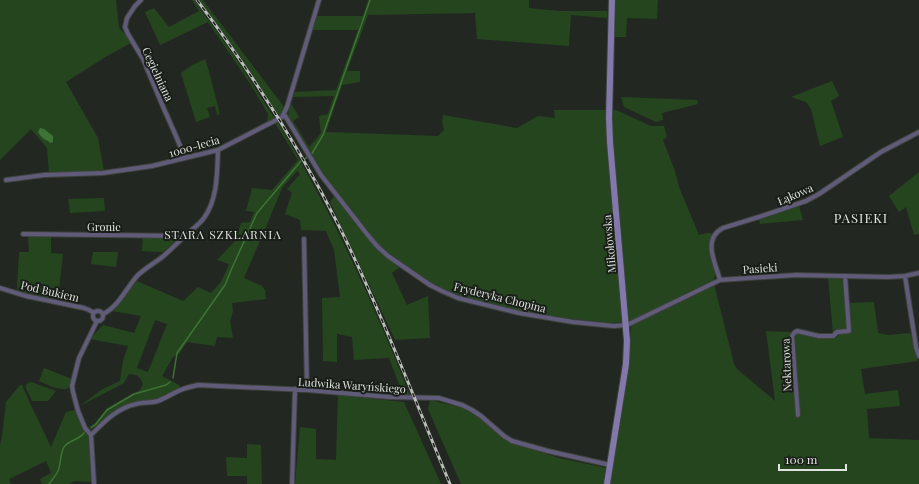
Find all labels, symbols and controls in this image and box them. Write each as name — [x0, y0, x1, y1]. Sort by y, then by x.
street label: Cegielniana — [139, 44, 177, 104]
street label: 1000-lecia — [167, 131, 222, 160]
street label: Łąkowa — [775, 180, 816, 208]
district label: PASIEKI — [834, 209, 888, 226]
street label: Mikołowska — [599, 214, 619, 274]
street label: Gronie — [87, 219, 121, 234]
district label: STARA SZKLARNIA — [164, 226, 282, 242]
street label: Pasieki — [742, 259, 778, 277]
street label: Pod Bukiem — [19, 277, 81, 305]
street label: Fryderyka Chopina — [452, 278, 548, 316]
street label: Nektarowa — [778, 338, 794, 392]
street label: Ludwika Waryńskiego — [298, 374, 406, 396]
scale bar — [779, 446, 846, 472]
text: 100 m — [785, 451, 818, 467]

